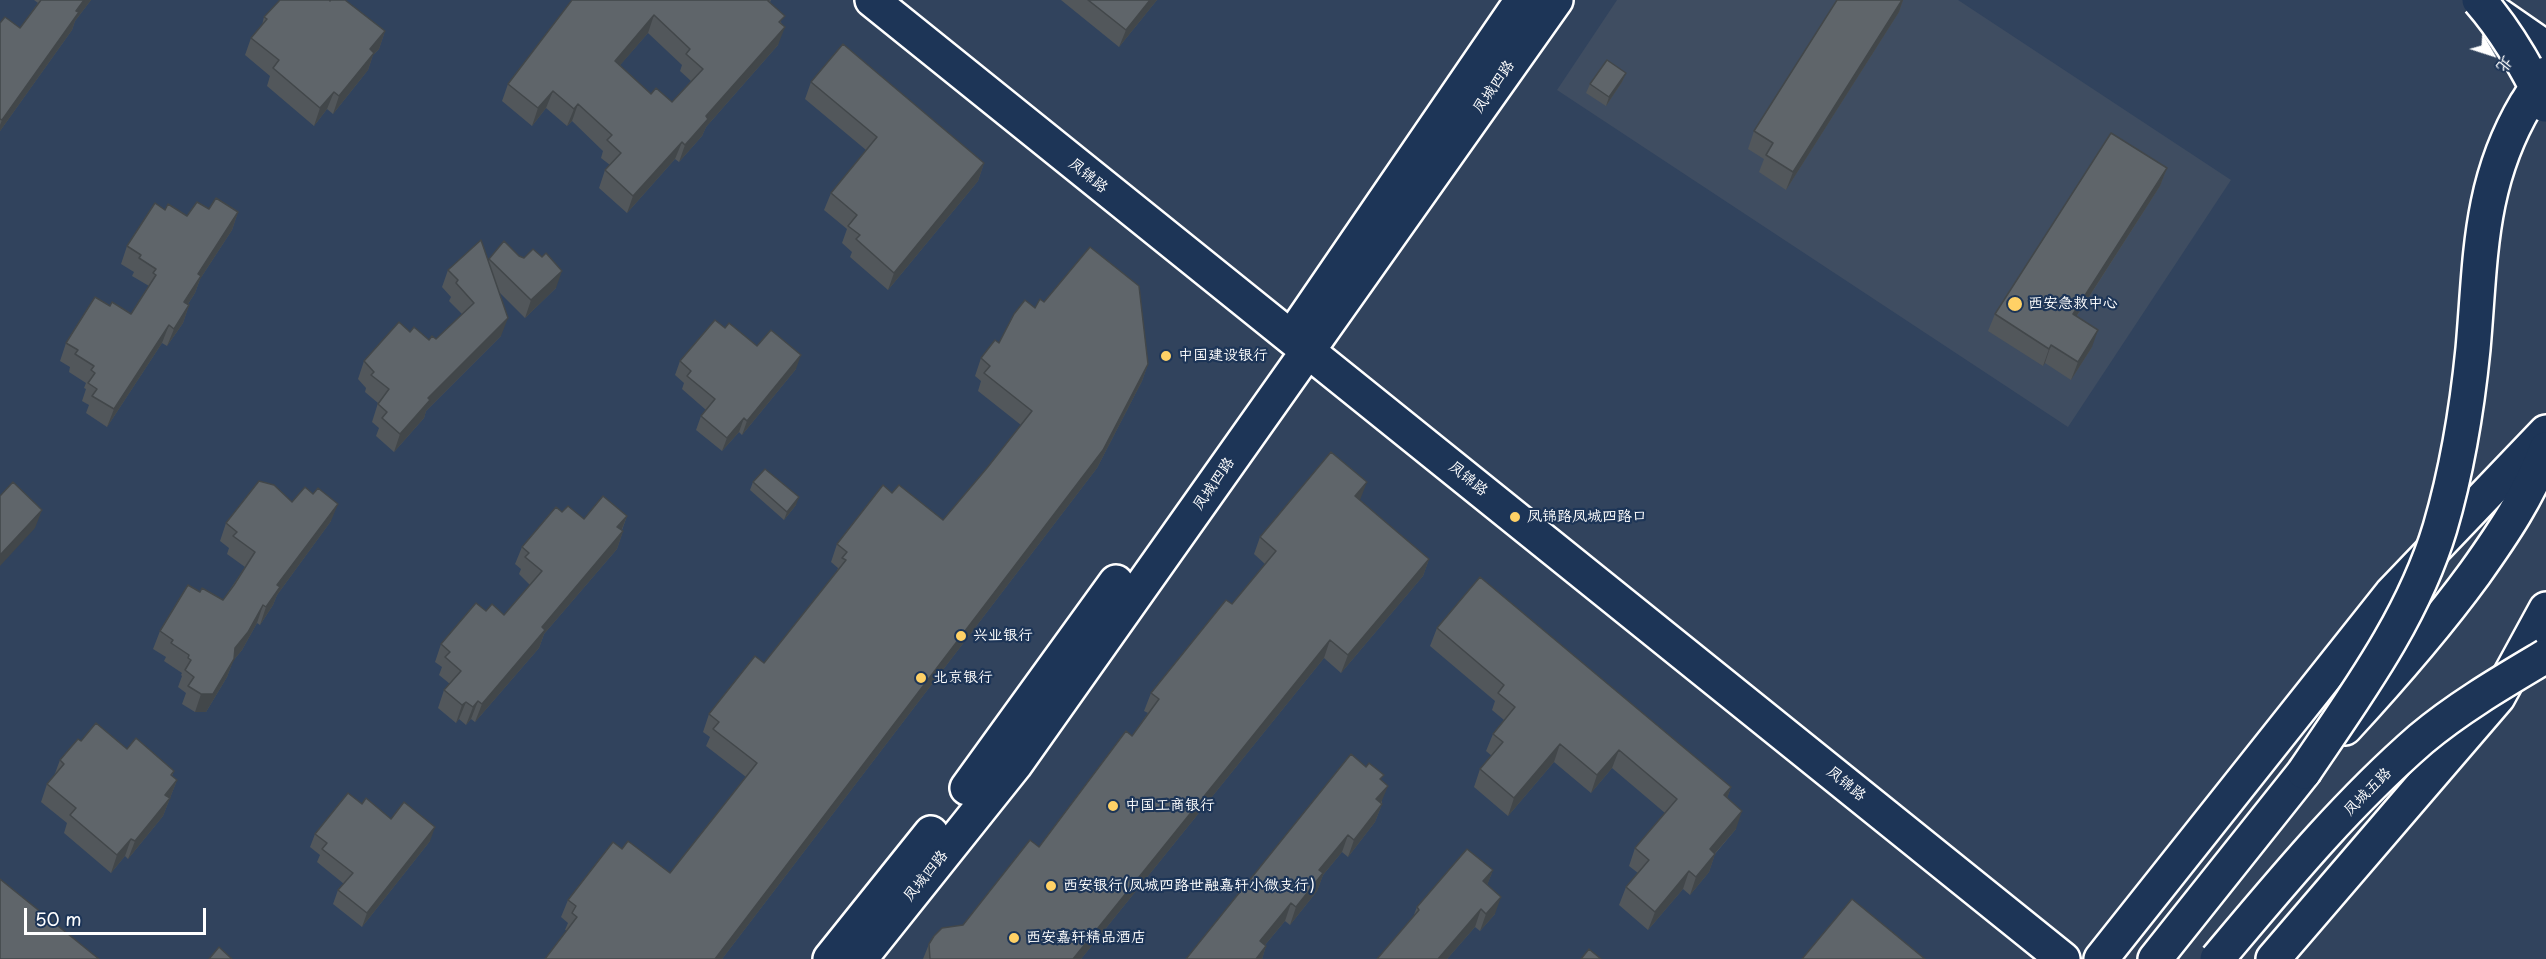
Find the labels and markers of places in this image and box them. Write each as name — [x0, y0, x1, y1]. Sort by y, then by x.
marker: 西安急救中心 — [2006, 295, 2024, 313]
place label: 西安急救中心 — [2028, 295, 2118, 313]
place label: 中国建设银行 — [1178, 347, 1268, 365]
marker: 中国建设银行 — [1159, 349, 1173, 363]
place label: 凤锦路凤城四路口 — [1527, 508, 1647, 526]
marker: 凤锦路凤城四路口 — [1508, 510, 1522, 524]
place label: 兴业银行 — [973, 627, 1033, 645]
marker: 兴业银行 — [954, 629, 968, 643]
place label: 北京银行 — [933, 669, 993, 687]
marker: 北京银行 — [914, 671, 928, 685]
place label: 中国工商银行 — [1125, 797, 1215, 815]
marker: 中国工商银行 — [1106, 799, 1120, 813]
place label: 西安银行(凤城四路世融嘉轩小微支行) — [1063, 877, 1315, 895]
marker: 西安银行(凤城四路世融嘉轩小微支行) — [1044, 879, 1058, 893]
place label: 西安嘉轩精品酒店 — [1026, 929, 1146, 947]
marker: 西安嘉轩精品酒店 — [1007, 931, 1021, 945]

